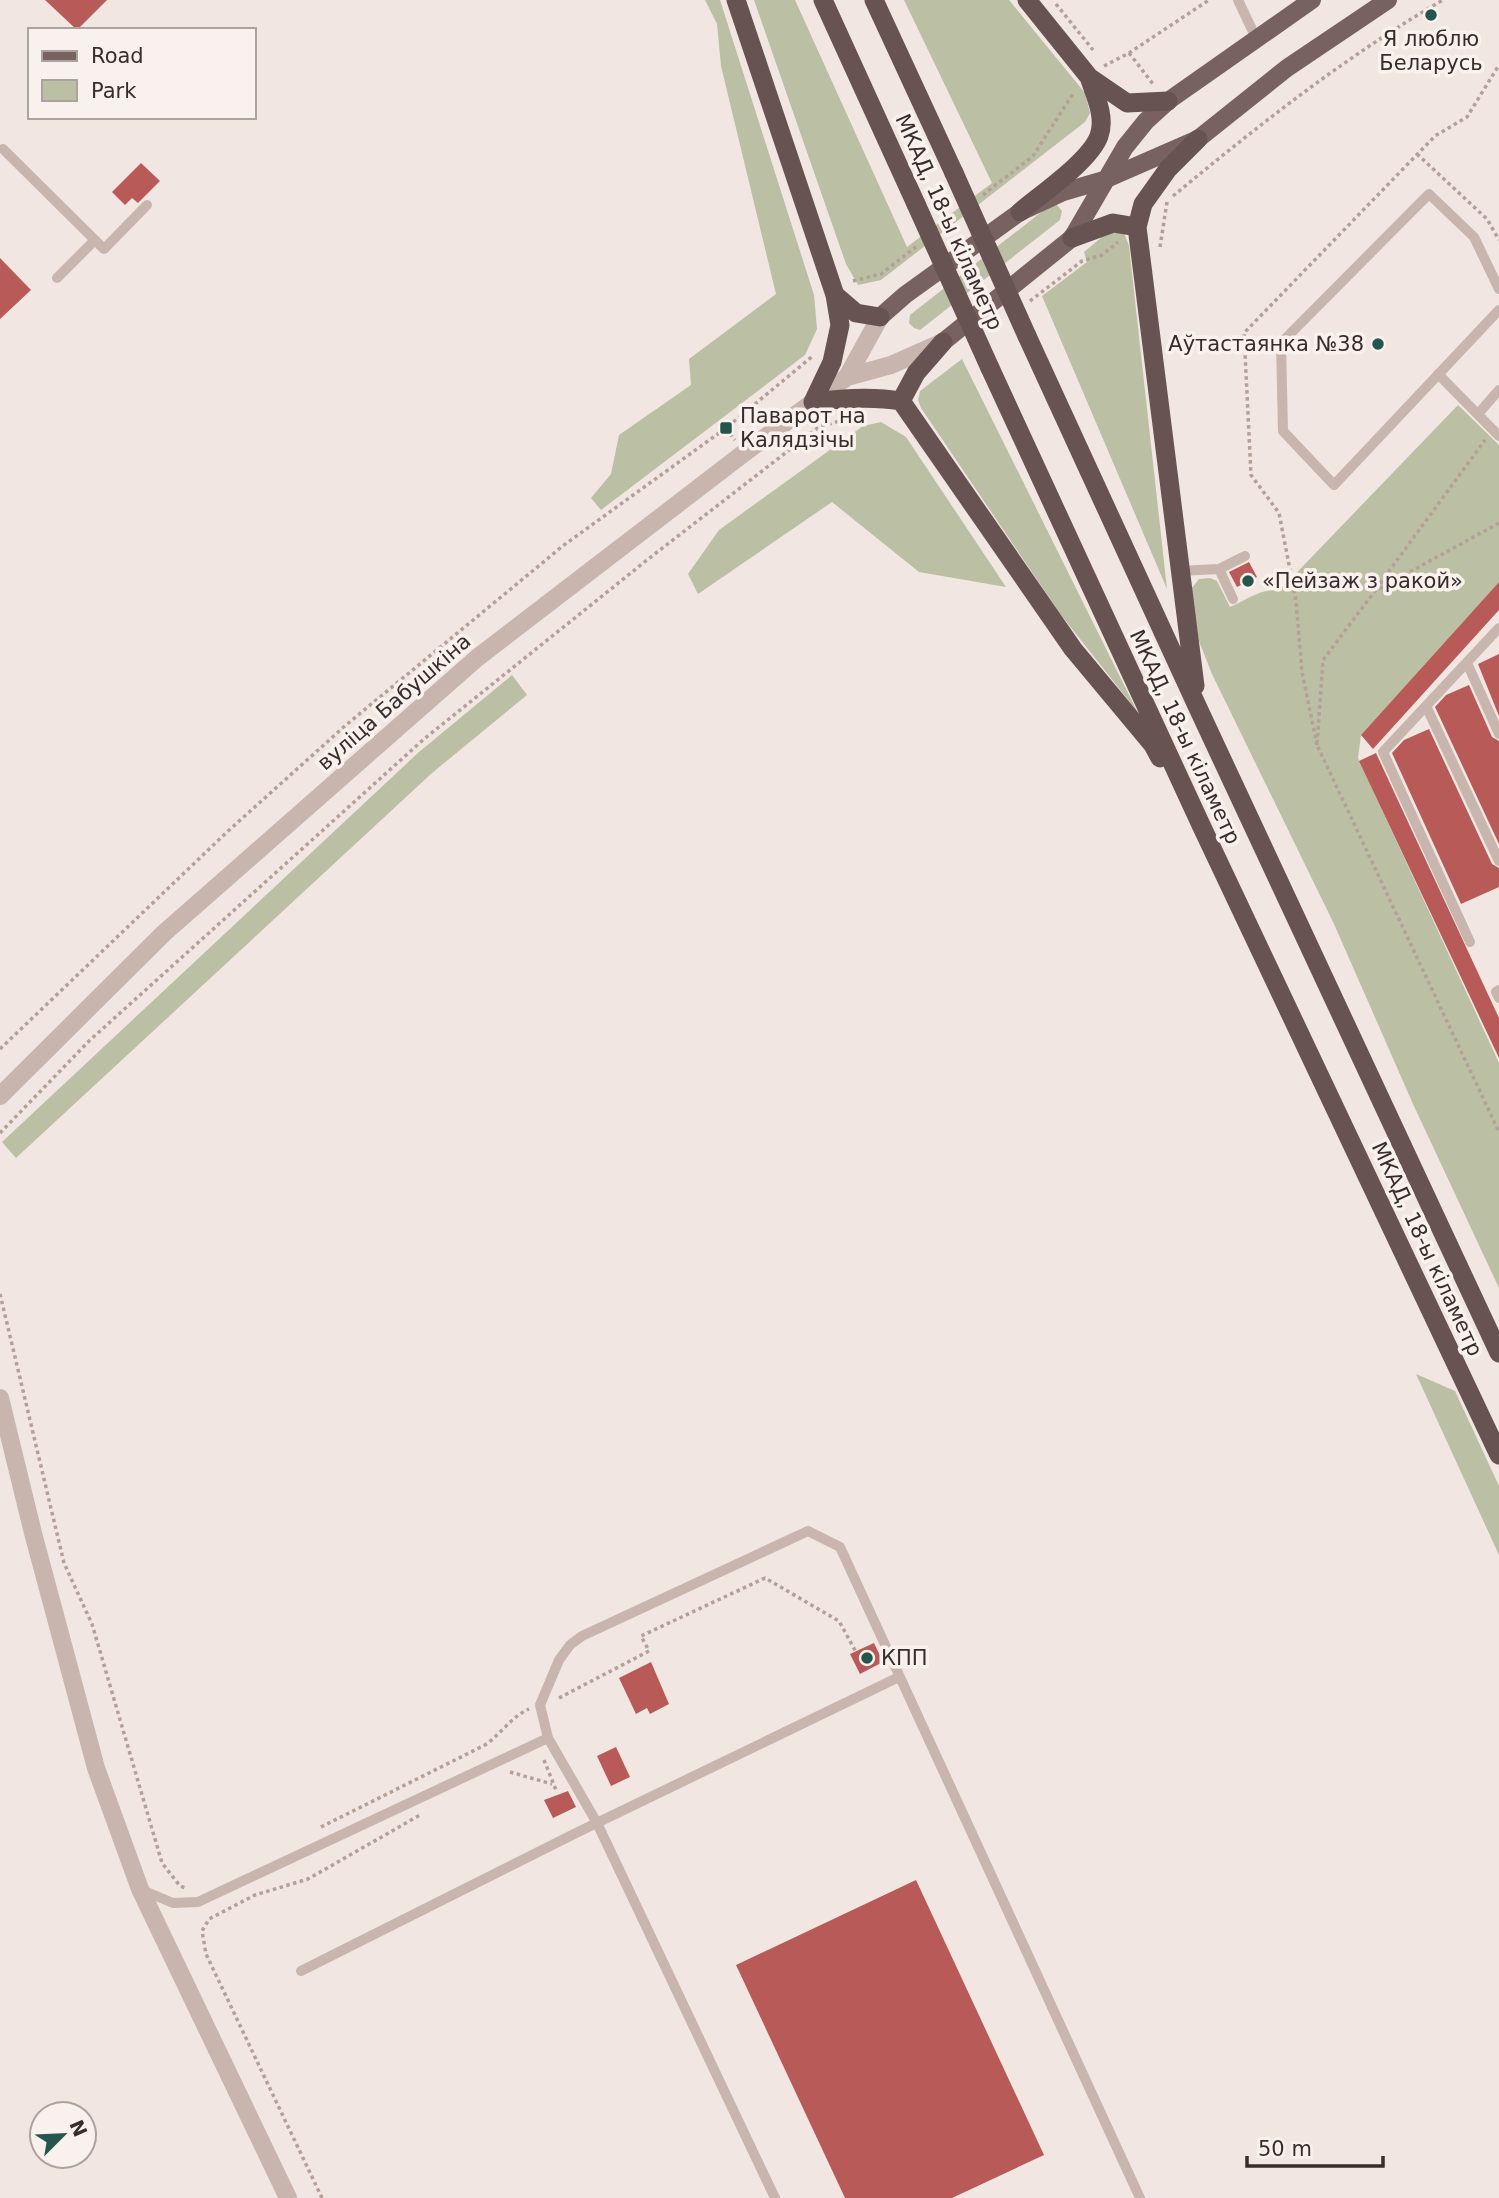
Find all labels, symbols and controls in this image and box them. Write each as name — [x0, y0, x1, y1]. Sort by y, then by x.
marker: Я люблю Беларусь — [1423, 7, 1439, 23]
place label: Я люблю Беларусь — [1379, 27, 1483, 75]
legend — [28, 28, 256, 119]
text: Road — [91, 44, 144, 68]
text: Park — [91, 79, 137, 103]
street label: МКАД, 18-ы кіламетр — [890, 110, 1008, 334]
place label: Аўтастаянка №38 — [1168, 332, 1364, 356]
marker: Аўтастаянка №38 — [1370, 336, 1386, 352]
place label: Паварот на Калядзічы — [740, 404, 866, 452]
marker: Паварот на Калядзічы — [718, 420, 734, 436]
place label: «Пейзаж з ракой» — [1262, 569, 1463, 593]
marker: «Пейзаж з ракой» — [1240, 573, 1256, 589]
street label: МКАД, 18-ы кіламетр — [1125, 626, 1245, 848]
street label: вуліца Бабушкіна — [313, 629, 475, 775]
street label: МКАД, 18-ы кіламетр — [1367, 1138, 1487, 1360]
place label: КПП — [881, 1646, 928, 1670]
marker: КПП — [859, 1650, 875, 1666]
north arrow — [28, 2100, 98, 2170]
text: N — [65, 2116, 92, 2140]
scale bar — [1247, 2124, 1384, 2168]
text: 50 m — [1258, 2137, 1312, 2161]

